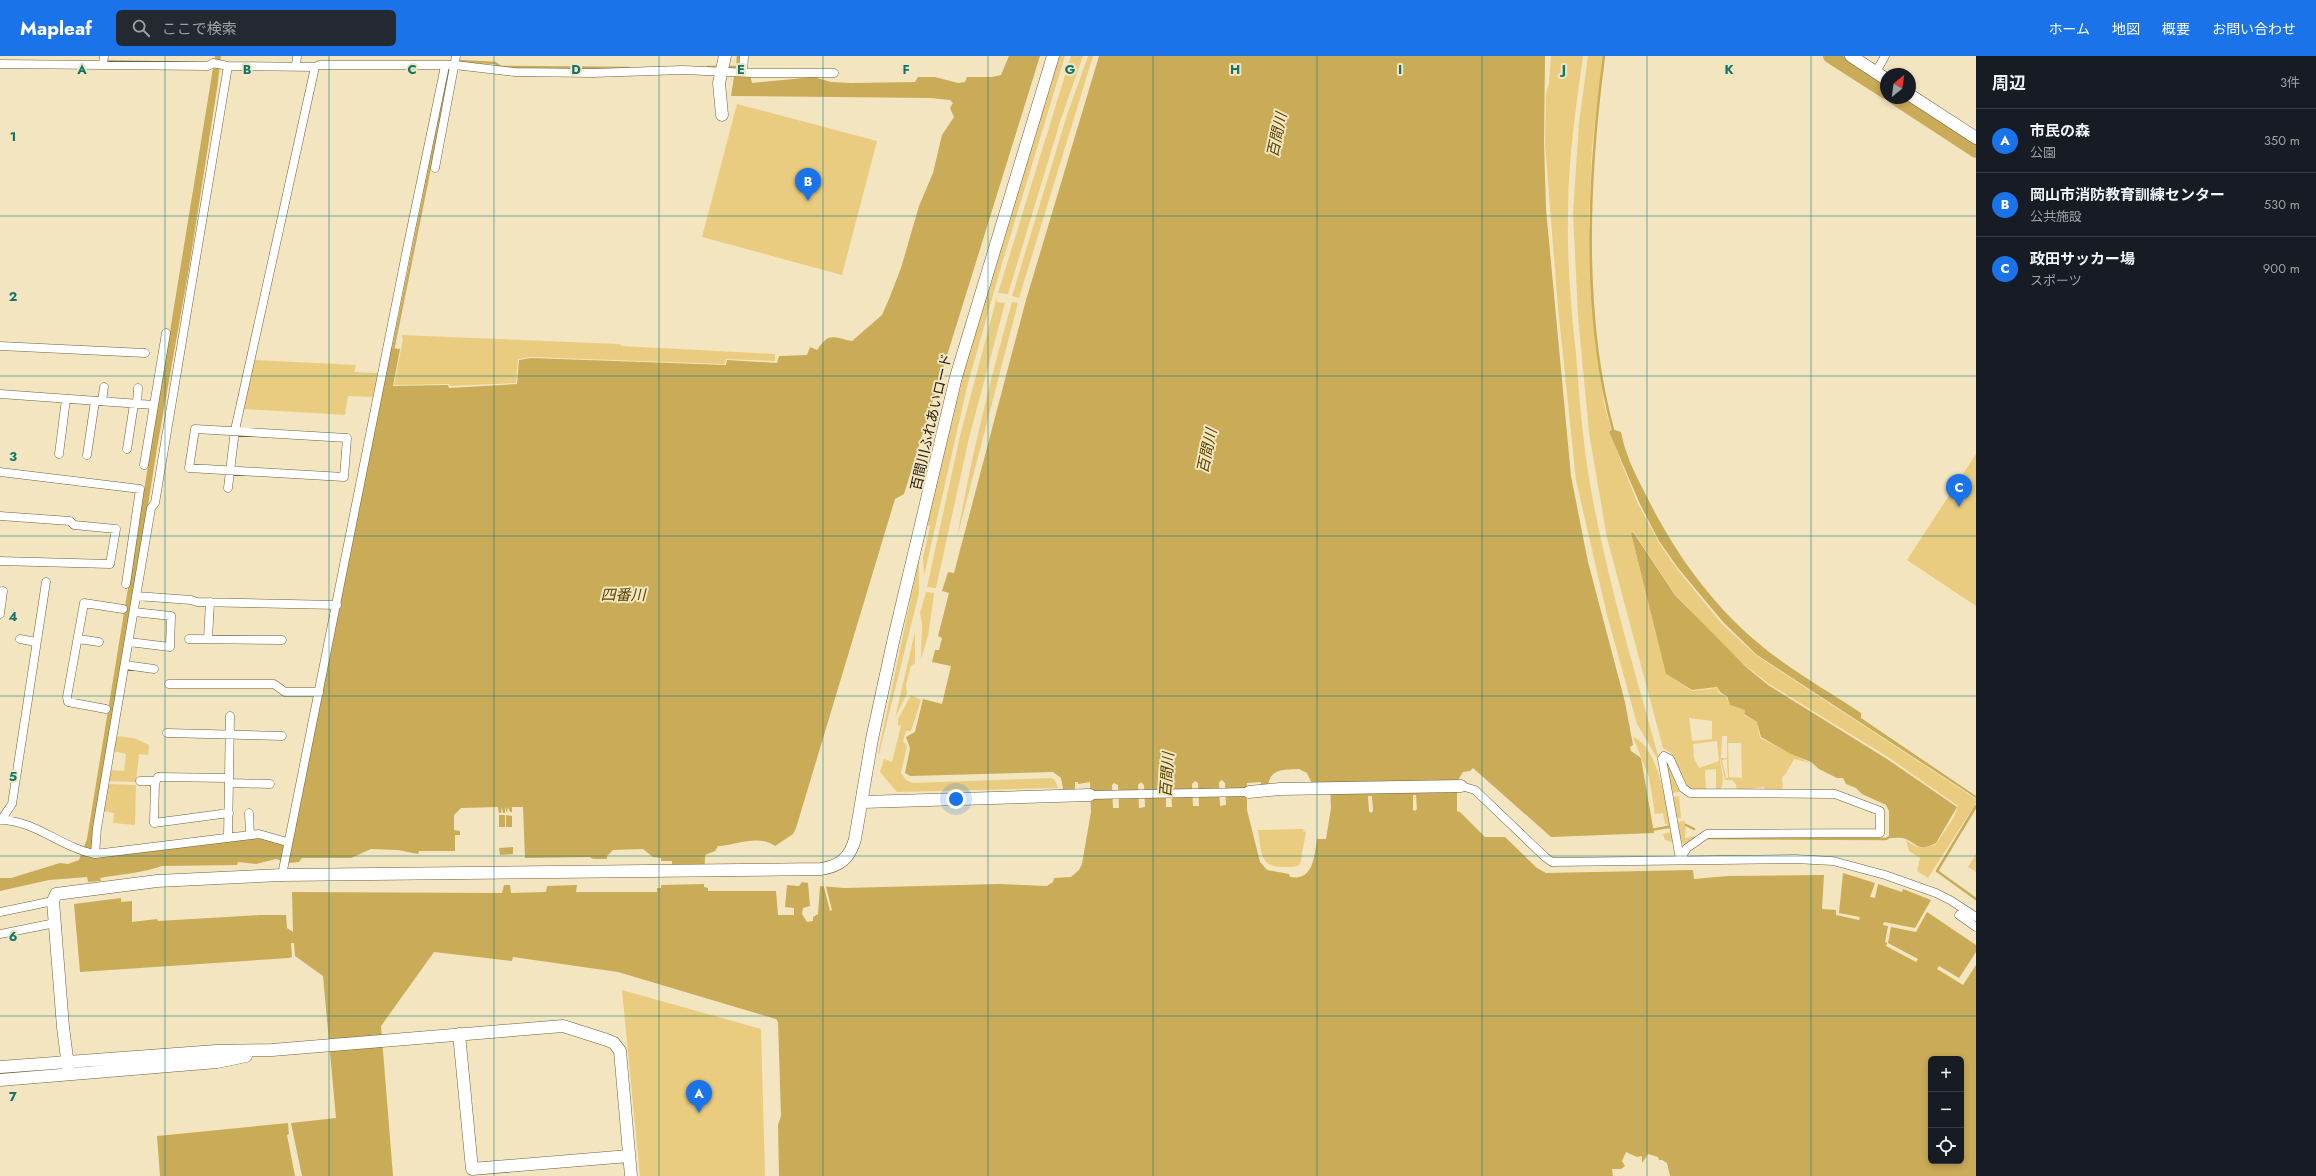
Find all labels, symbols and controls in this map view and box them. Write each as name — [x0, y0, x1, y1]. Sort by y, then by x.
search box — [116, 10, 396, 46]
text: Mapleaf — [20, 15, 92, 42]
icon: search — [130, 17, 152, 39]
text: ここで検索 — [162, 18, 237, 40]
text: ホーム — [2048, 19, 2090, 39]
text: 地図 — [2112, 19, 2140, 39]
text: 概要 — [2162, 19, 2190, 39]
text: お問い合わせ — [2212, 19, 2296, 39]
text: A — [76, 60, 87, 79]
text: B — [243, 60, 252, 79]
text: C — [407, 60, 417, 79]
text: D — [571, 60, 581, 79]
text: E — [737, 60, 745, 79]
text: F — [902, 60, 910, 79]
text: G — [1065, 60, 1076, 79]
text: H — [1230, 60, 1240, 79]
text: I — [1398, 60, 1402, 79]
text: J — [1559, 60, 1566, 79]
text: K — [1724, 60, 1734, 79]
north arrow — [1880, 68, 1916, 104]
text: 周辺 — [1992, 71, 2026, 95]
text: 3件 — [2280, 73, 2300, 92]
water label: 百間川 — [1262, 109, 1293, 159]
text: 市民の森 — [2030, 120, 2090, 142]
text: 1 — [10, 127, 16, 146]
text: A — [2000, 131, 2010, 150]
text: 350 m — [2264, 131, 2300, 150]
text: 公園 — [2030, 143, 2056, 162]
pin: B — [795, 168, 821, 201]
text: 岡山市消防教育訓練センター — [2030, 184, 2225, 206]
text: B — [2001, 195, 2009, 214]
text: 530 m — [2264, 195, 2300, 214]
text: 公共施設 — [2030, 207, 2082, 226]
text: 政田サッカー場 — [2030, 248, 2135, 270]
text: C — [2000, 259, 2010, 278]
text: 900 m — [2263, 259, 2300, 278]
text: スポーツ — [2030, 271, 2082, 290]
text: 2 — [9, 287, 17, 306]
street label: 百間川ふれあいロード — [906, 352, 956, 492]
water label: 百間川 — [1192, 425, 1223, 475]
text: 3 — [9, 447, 17, 466]
pin: C — [1946, 474, 1972, 507]
water label: 四番川 — [600, 584, 647, 606]
text: 4 — [8, 607, 18, 626]
water label: 百間川 — [1154, 750, 1180, 798]
text: 5 — [9, 767, 17, 786]
your location — [946, 789, 966, 809]
text: 6 — [9, 927, 18, 946]
map controls — [1928, 1056, 1964, 1164]
button: + — [1928, 1056, 1964, 1092]
pin: A — [686, 1080, 712, 1113]
text: 7 — [9, 1087, 17, 1106]
button: − — [1928, 1092, 1964, 1128]
button: locate — [1928, 1128, 1964, 1164]

